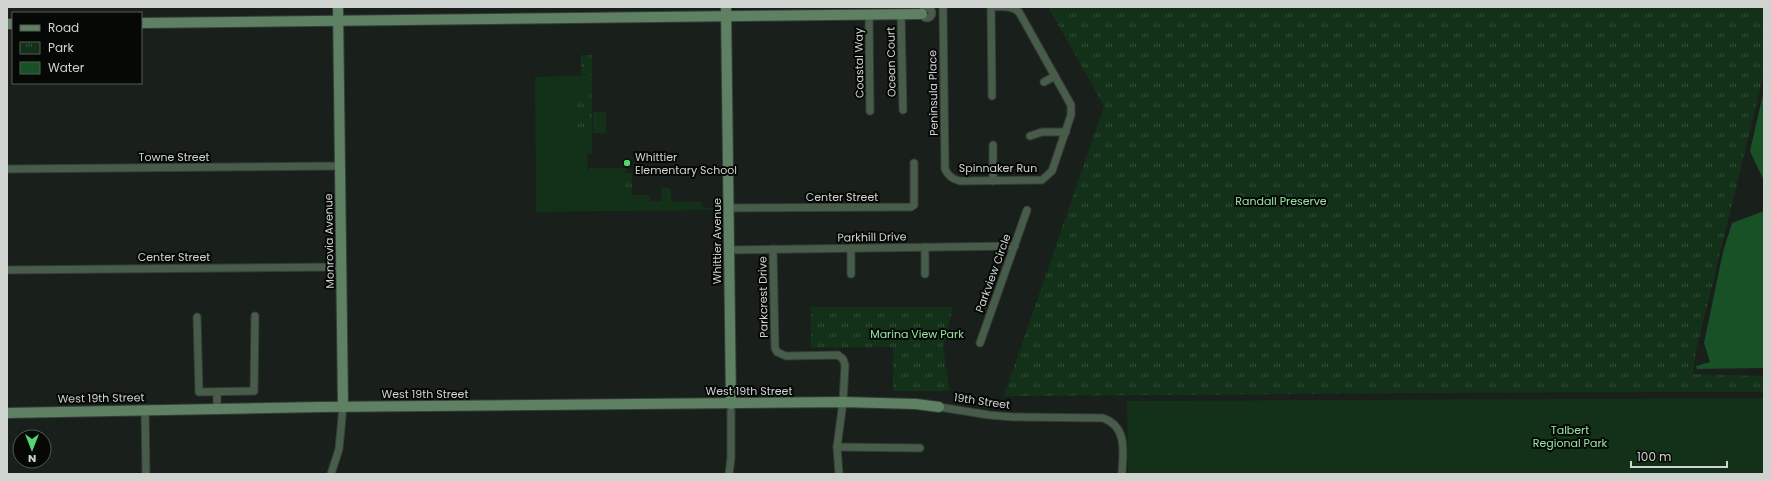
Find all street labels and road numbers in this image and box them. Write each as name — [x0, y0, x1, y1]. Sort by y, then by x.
street label: Coastal Way — [850, 27, 868, 98]
street label: Ocean Court — [882, 27, 900, 97]
street label: Peninsula Place — [924, 50, 942, 136]
street label: Towne Street — [138, 149, 210, 165]
street label: Spinnaker Run — [959, 160, 1037, 176]
street label: Center Street — [806, 189, 878, 205]
street label: Monrovia Avenue — [320, 193, 338, 289]
street label: Whittier Avenue — [709, 198, 725, 284]
street label: Parkhill Drive — [837, 228, 907, 246]
street label: Parkview Circle — [971, 231, 1015, 315]
street label: Center Street — [138, 249, 210, 265]
street label: Parkcrest Drive — [754, 256, 772, 338]
street label: West 19th Street — [706, 383, 792, 399]
street label: West 19th Street — [382, 386, 468, 402]
street label: West 19th Street — [57, 389, 145, 407]
street label: 19th Street — [953, 389, 1011, 413]

